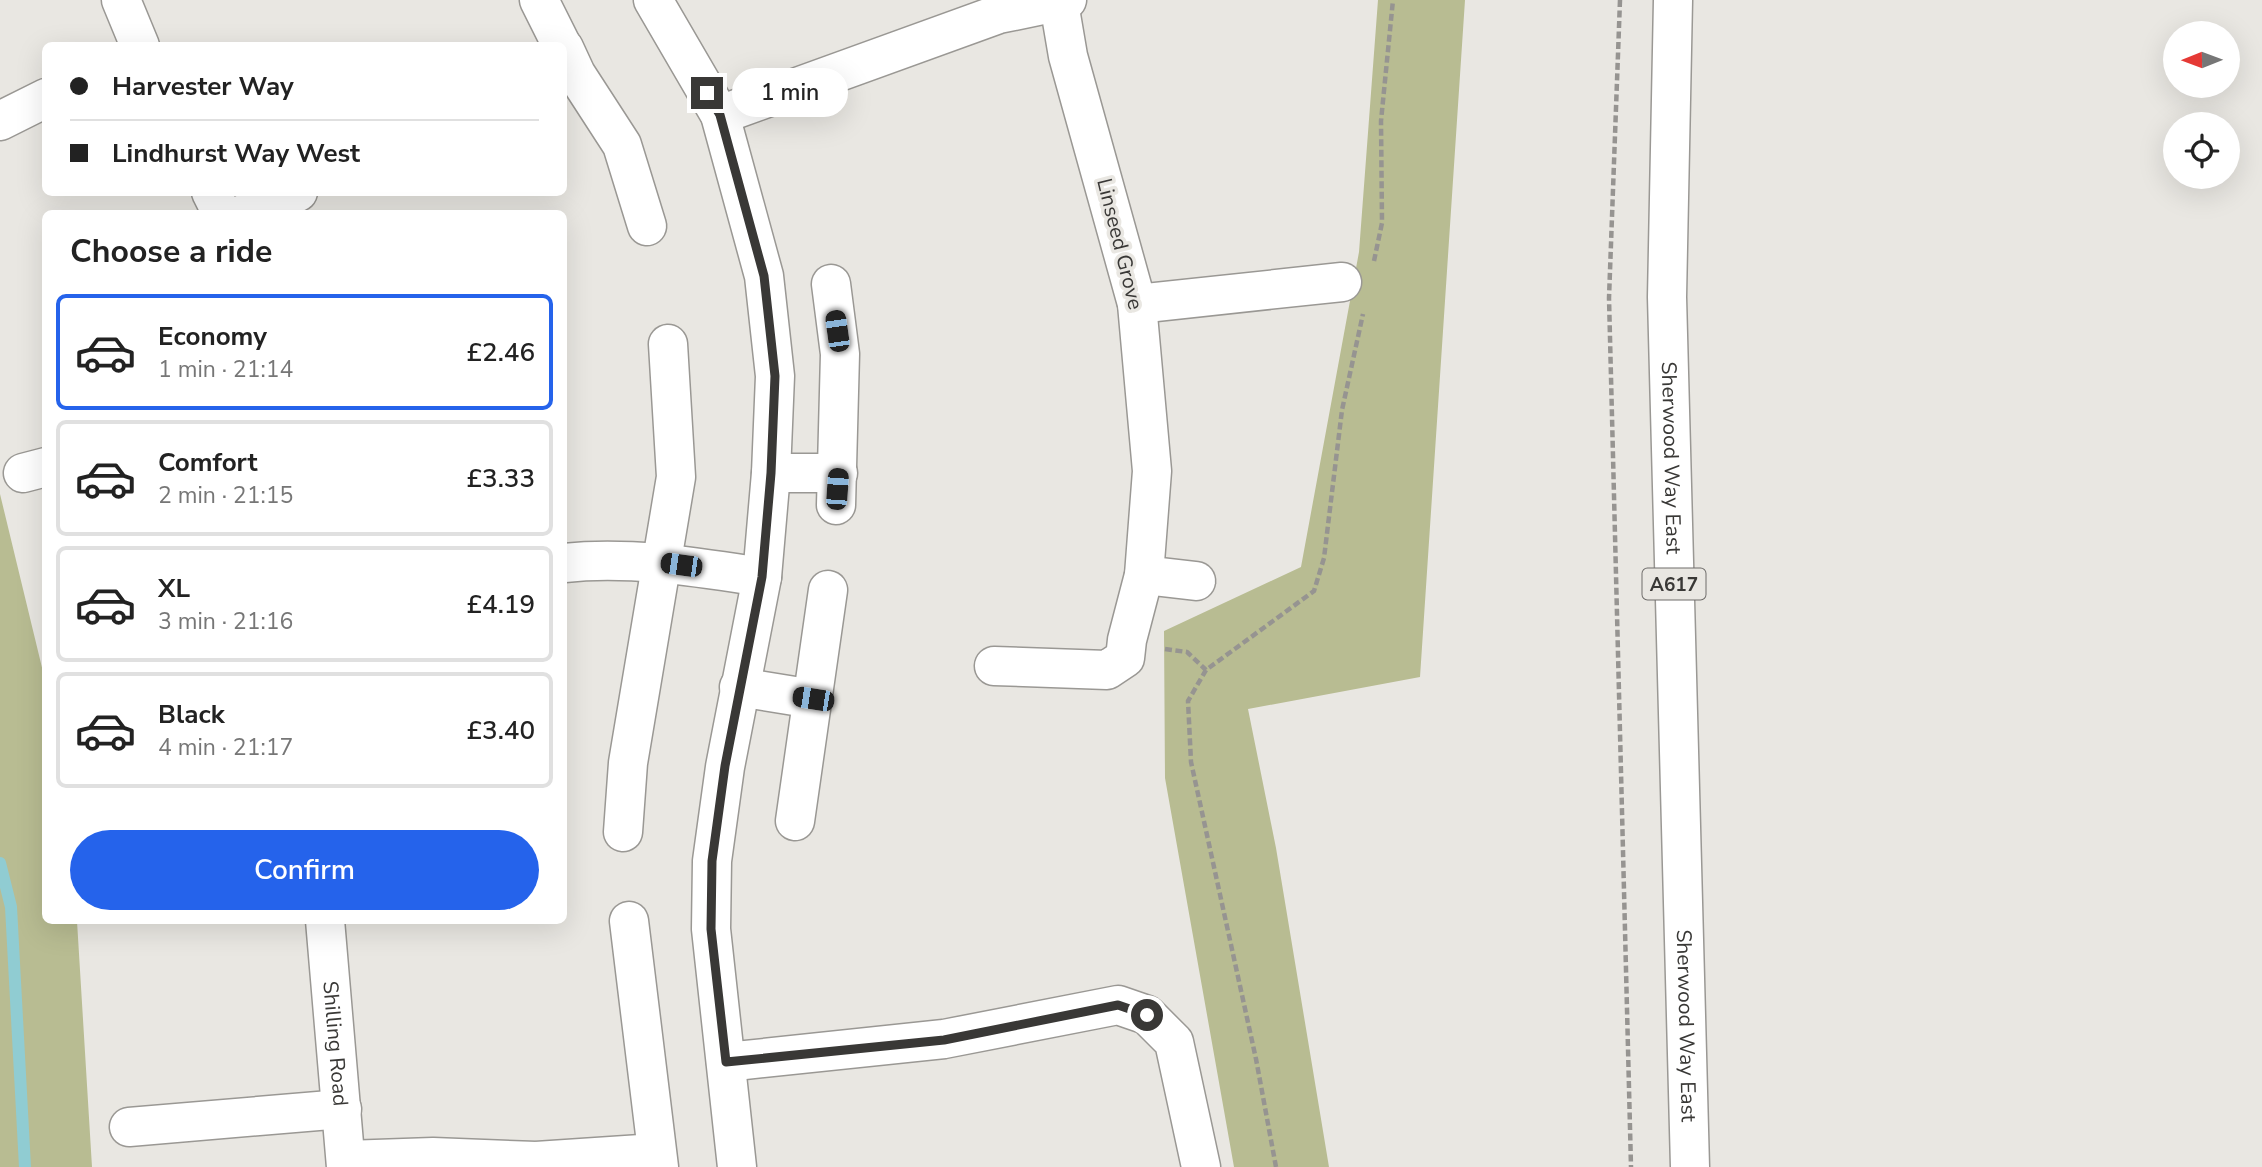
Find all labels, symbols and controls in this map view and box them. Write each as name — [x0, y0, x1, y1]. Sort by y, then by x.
north arrow — [2163, 21, 2240, 98]
map controls — [2163, 21, 2240, 189]
callout: 1 min — [732, 68, 847, 118]
text: Harvester Way — [112, 69, 294, 104]
route end — [691, 77, 723, 109]
text: 1 min — [761, 77, 819, 108]
button: locate — [2163, 112, 2240, 189]
text: Lindhurst Way West — [112, 136, 360, 171]
street label: Linseed Grove — [1090, 175, 1150, 313]
text: Choose a ride — [70, 230, 272, 273]
car — [824, 309, 851, 353]
text: Economy — [158, 319, 267, 354]
icon: car — [74, 321, 137, 384]
text: £2.46 — [466, 335, 535, 370]
text: 1 min · 21:14 — [158, 354, 293, 385]
street label: Sherwood Way East — [1655, 361, 1688, 555]
text: Comfort — [158, 445, 258, 480]
icon: car — [74, 447, 137, 510]
text: £3.33 — [466, 461, 535, 496]
car — [826, 467, 849, 511]
text: 2 min · 21:15 — [158, 480, 293, 511]
car — [659, 552, 704, 578]
road number: A617 — [1642, 568, 1706, 600]
text: XL — [158, 571, 190, 606]
icon: car — [74, 573, 137, 636]
text: £4.19 — [466, 587, 535, 622]
text: 3 min · 21:16 — [158, 606, 293, 637]
car — [791, 685, 836, 713]
text: Black — [158, 697, 225, 732]
icon: car — [74, 699, 137, 762]
text: £3.40 — [466, 713, 535, 748]
text: 4 min · 21:17 — [158, 732, 293, 763]
button: Confirm — [70, 830, 539, 910]
street label: Sherwood Way East — [1670, 929, 1703, 1123]
street label: Shilling Road — [316, 980, 355, 1107]
route start — [1131, 999, 1163, 1031]

